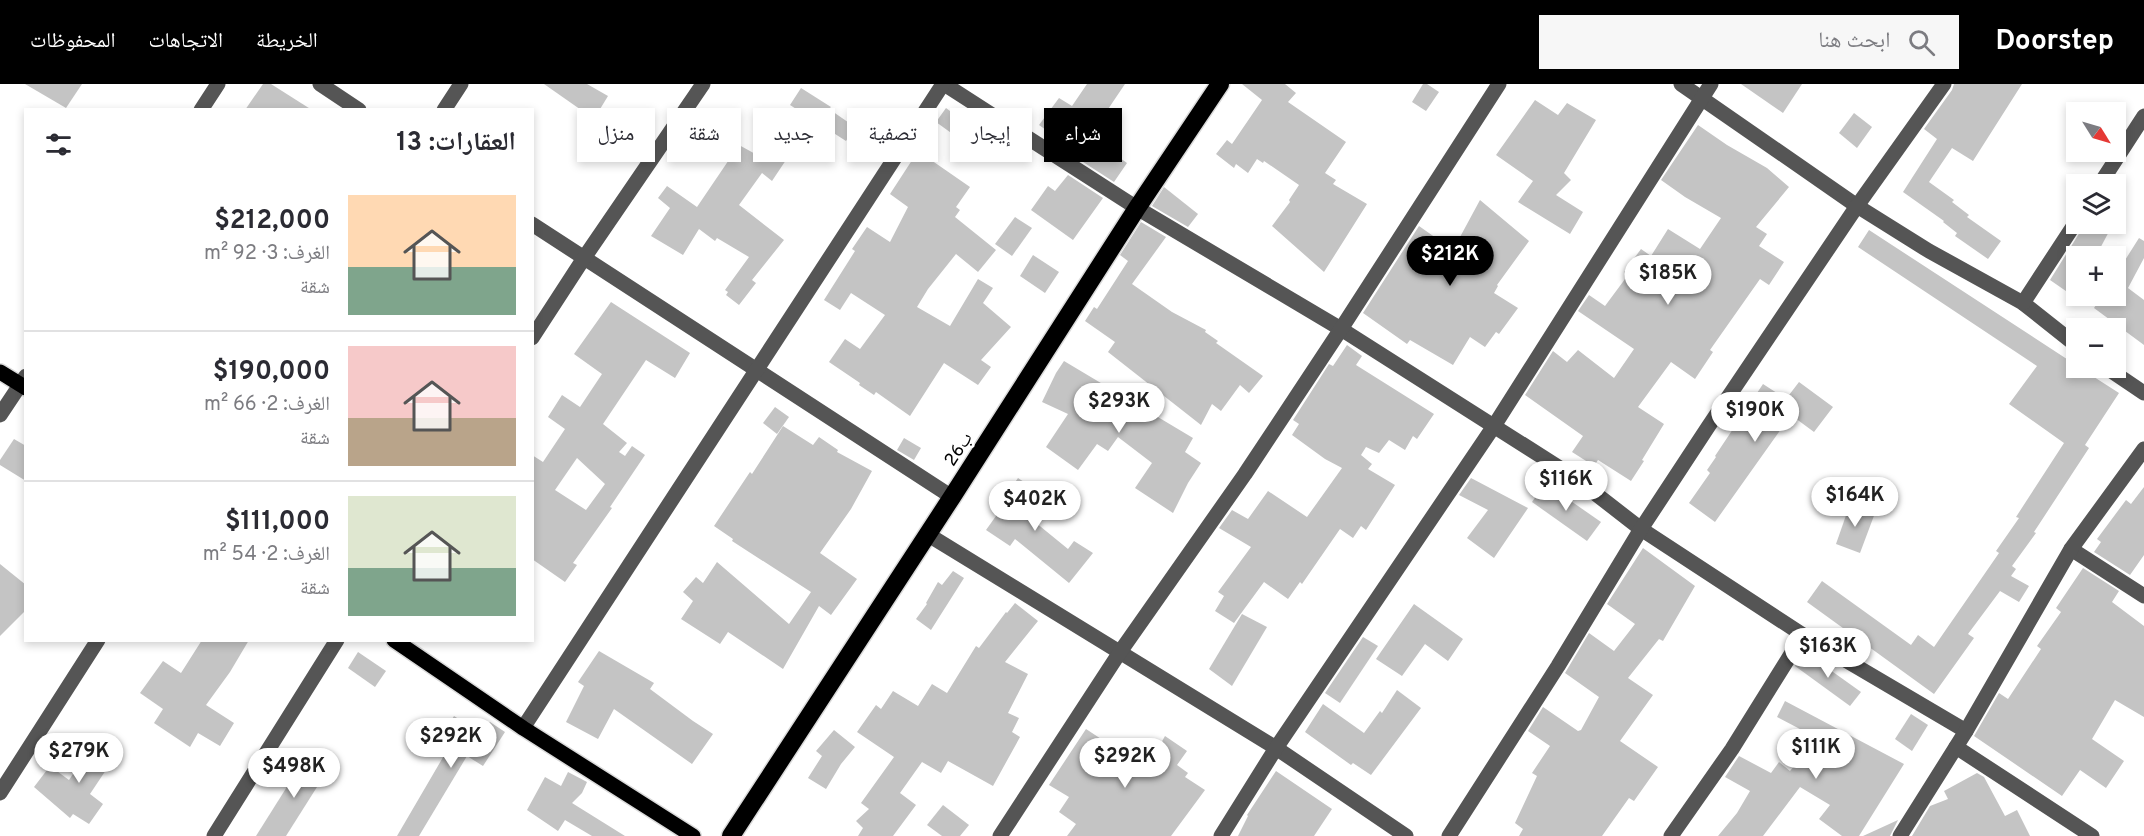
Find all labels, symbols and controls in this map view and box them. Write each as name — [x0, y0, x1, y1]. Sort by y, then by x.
search box — [1539, 15, 1959, 69]
text: Doorstep — [1995, 24, 2114, 60]
icon: search — [1905, 26, 1938, 59]
text: المحفوظات — [30, 28, 115, 55]
text: الاتجاهات — [148, 28, 223, 55]
text: الخريطة — [256, 28, 318, 55]
text: ابحث هنا — [1818, 28, 1890, 55]
north arrow — [2066, 102, 2126, 162]
map controls — [2066, 102, 2126, 378]
chip: منزل — [577, 108, 655, 162]
chip: شقة — [667, 108, 741, 162]
chip: جديد — [753, 108, 835, 162]
chip: تصفية — [847, 108, 938, 162]
chip: إيجار — [950, 108, 1032, 162]
chip: شراء — [1044, 108, 1122, 162]
text: العقارات: 13 — [396, 127, 516, 160]
icon: filters — [42, 128, 75, 161]
button: layers — [2066, 174, 2126, 234]
text: $212,000 — [214, 205, 330, 238]
icon: home — [396, 219, 468, 291]
pin: $212K — [1408, 236, 1492, 287]
text: الغرف: 3 · 92 m² — [204, 241, 330, 267]
text: $212K — [1421, 242, 1479, 268]
button: + — [2066, 246, 2126, 306]
pin: $185K — [1626, 255, 1710, 306]
text: $185K — [1638, 261, 1698, 287]
text: شقة — [300, 275, 330, 301]
button: − — [2066, 318, 2126, 378]
text: $190,000 — [213, 356, 330, 389]
icon: home — [396, 370, 468, 442]
pin: $293K — [1077, 383, 1161, 434]
text: $293K — [1088, 389, 1150, 415]
text: الغرف: 2 · 66 m² — [204, 392, 330, 418]
pin: $190K — [1713, 392, 1797, 443]
text: $190K — [1725, 398, 1785, 424]
text: شقة — [300, 426, 330, 452]
street label: 26ب — [940, 429, 979, 471]
pin: $116K — [1524, 461, 1608, 512]
text: $116K — [1539, 467, 1593, 493]
pin: $164K — [1813, 477, 1897, 528]
pin: $402K — [993, 481, 1077, 532]
text: $164K — [1825, 483, 1885, 509]
text: $402K — [1003, 487, 1067, 513]
text: $111,000 — [225, 506, 330, 539]
icon: home — [396, 520, 468, 592]
text: الغرف: 2 · 54 m² — [203, 542, 330, 568]
text: شقة — [300, 576, 330, 602]
pin: $163K — [1786, 628, 1870, 679]
text: $163K — [1799, 634, 1857, 660]
pin: $292K — [409, 718, 493, 769]
text: $292K — [420, 724, 482, 750]
pin: $111K — [1774, 729, 1858, 780]
pin: $279K — [37, 733, 121, 784]
text: $111K — [1791, 735, 1841, 761]
pin: $292K — [1083, 738, 1167, 789]
text: $279K — [48, 739, 110, 765]
text: $292K — [1094, 744, 1156, 770]
pin: $498K — [252, 748, 336, 799]
text: $498K — [262, 754, 326, 780]

